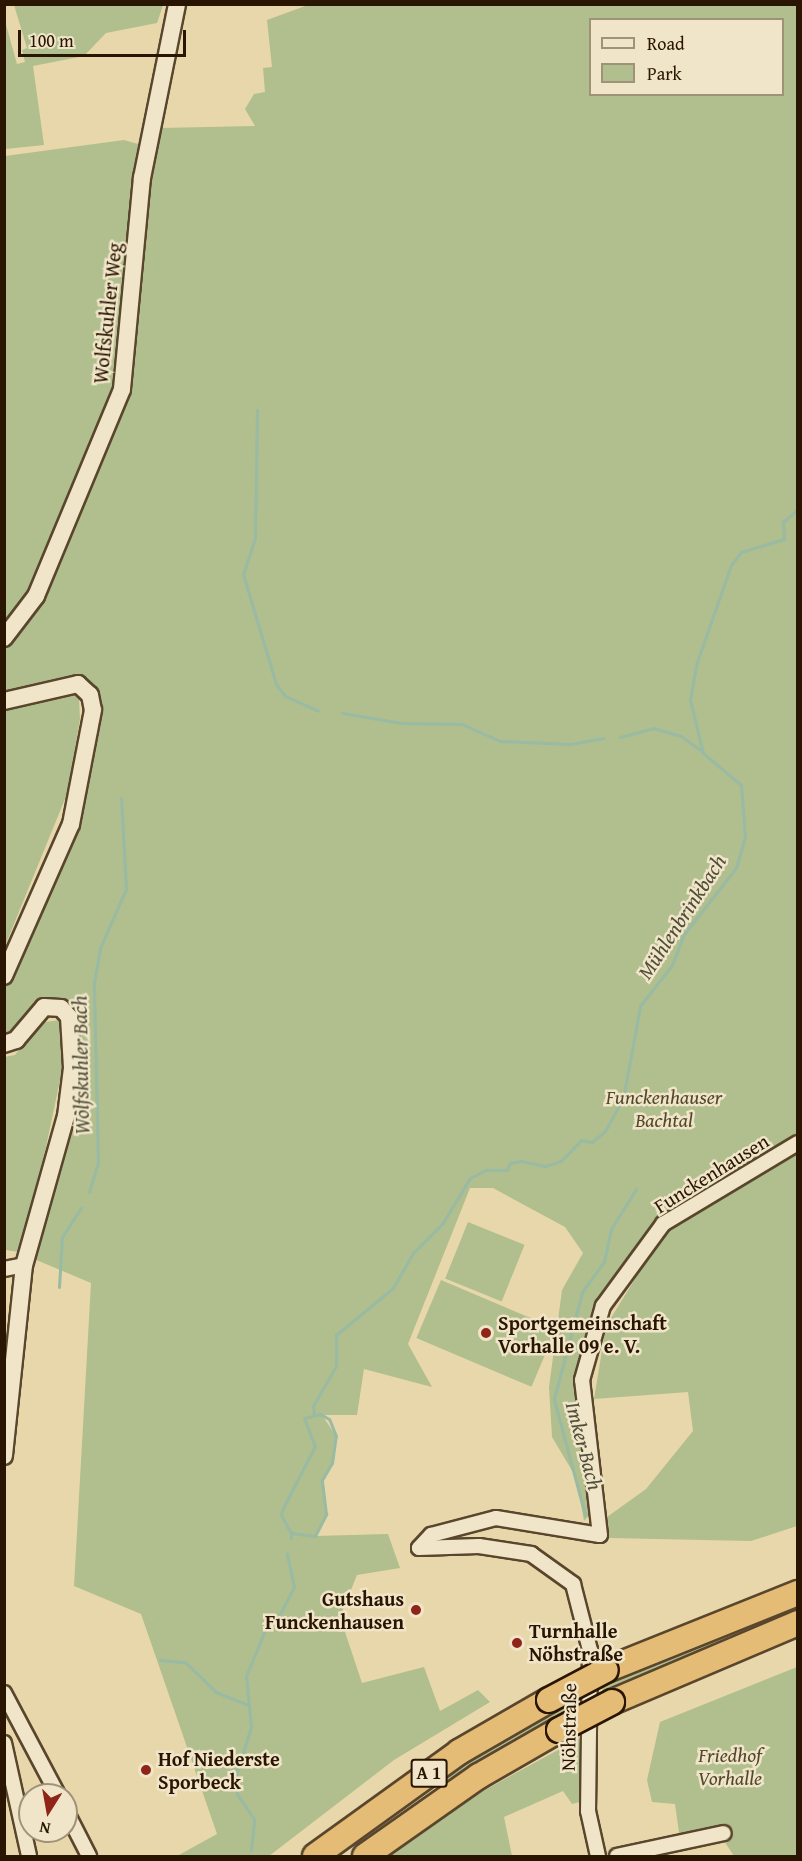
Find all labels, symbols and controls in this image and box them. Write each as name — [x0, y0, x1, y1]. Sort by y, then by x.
scale bar — [21, 18, 189, 56]
legend — [589, 18, 784, 96]
text: 100 m — [29, 27, 74, 54]
text: Road — [647, 30, 685, 57]
text: Park — [647, 60, 682, 87]
street label: Wolfskuhler Weg — [88, 241, 126, 385]
water label: Mühlenbrinkbach — [632, 850, 732, 984]
water label: Wolfskuhler Bach — [67, 995, 95, 1135]
park label: Funckenhauser Bachtal — [606, 1084, 722, 1131]
street label: Funckenhausen — [649, 1128, 773, 1218]
place label: Sportgemeinschaft Vorhalle 09 e. V. — [498, 1310, 667, 1357]
marker: Sportgemeinschaft Vorhalle 09 e. V. — [479, 1326, 493, 1340]
water label: Imker Bach — [560, 1399, 608, 1493]
place label: Gutshaus Funckenhausen — [265, 1586, 404, 1633]
marker: Gutshaus Funckenhausen — [409, 1603, 423, 1617]
place label: Turnhalle Nöhstraße — [529, 1619, 623, 1666]
marker: Turnhalle Nöhstraße — [510, 1636, 524, 1650]
street label: Nöhstraße — [555, 1683, 581, 1771]
park label: Friedhof Vorhalle — [698, 1742, 762, 1789]
place label: Hof Niederste Sporbeck — [158, 1746, 280, 1793]
road number: A 1 — [410, 1758, 448, 1788]
marker: Hof Niederste Sporbeck — [139, 1763, 153, 1777]
north arrow — [18, 1783, 78, 1843]
text: N — [37, 1816, 52, 1842]

